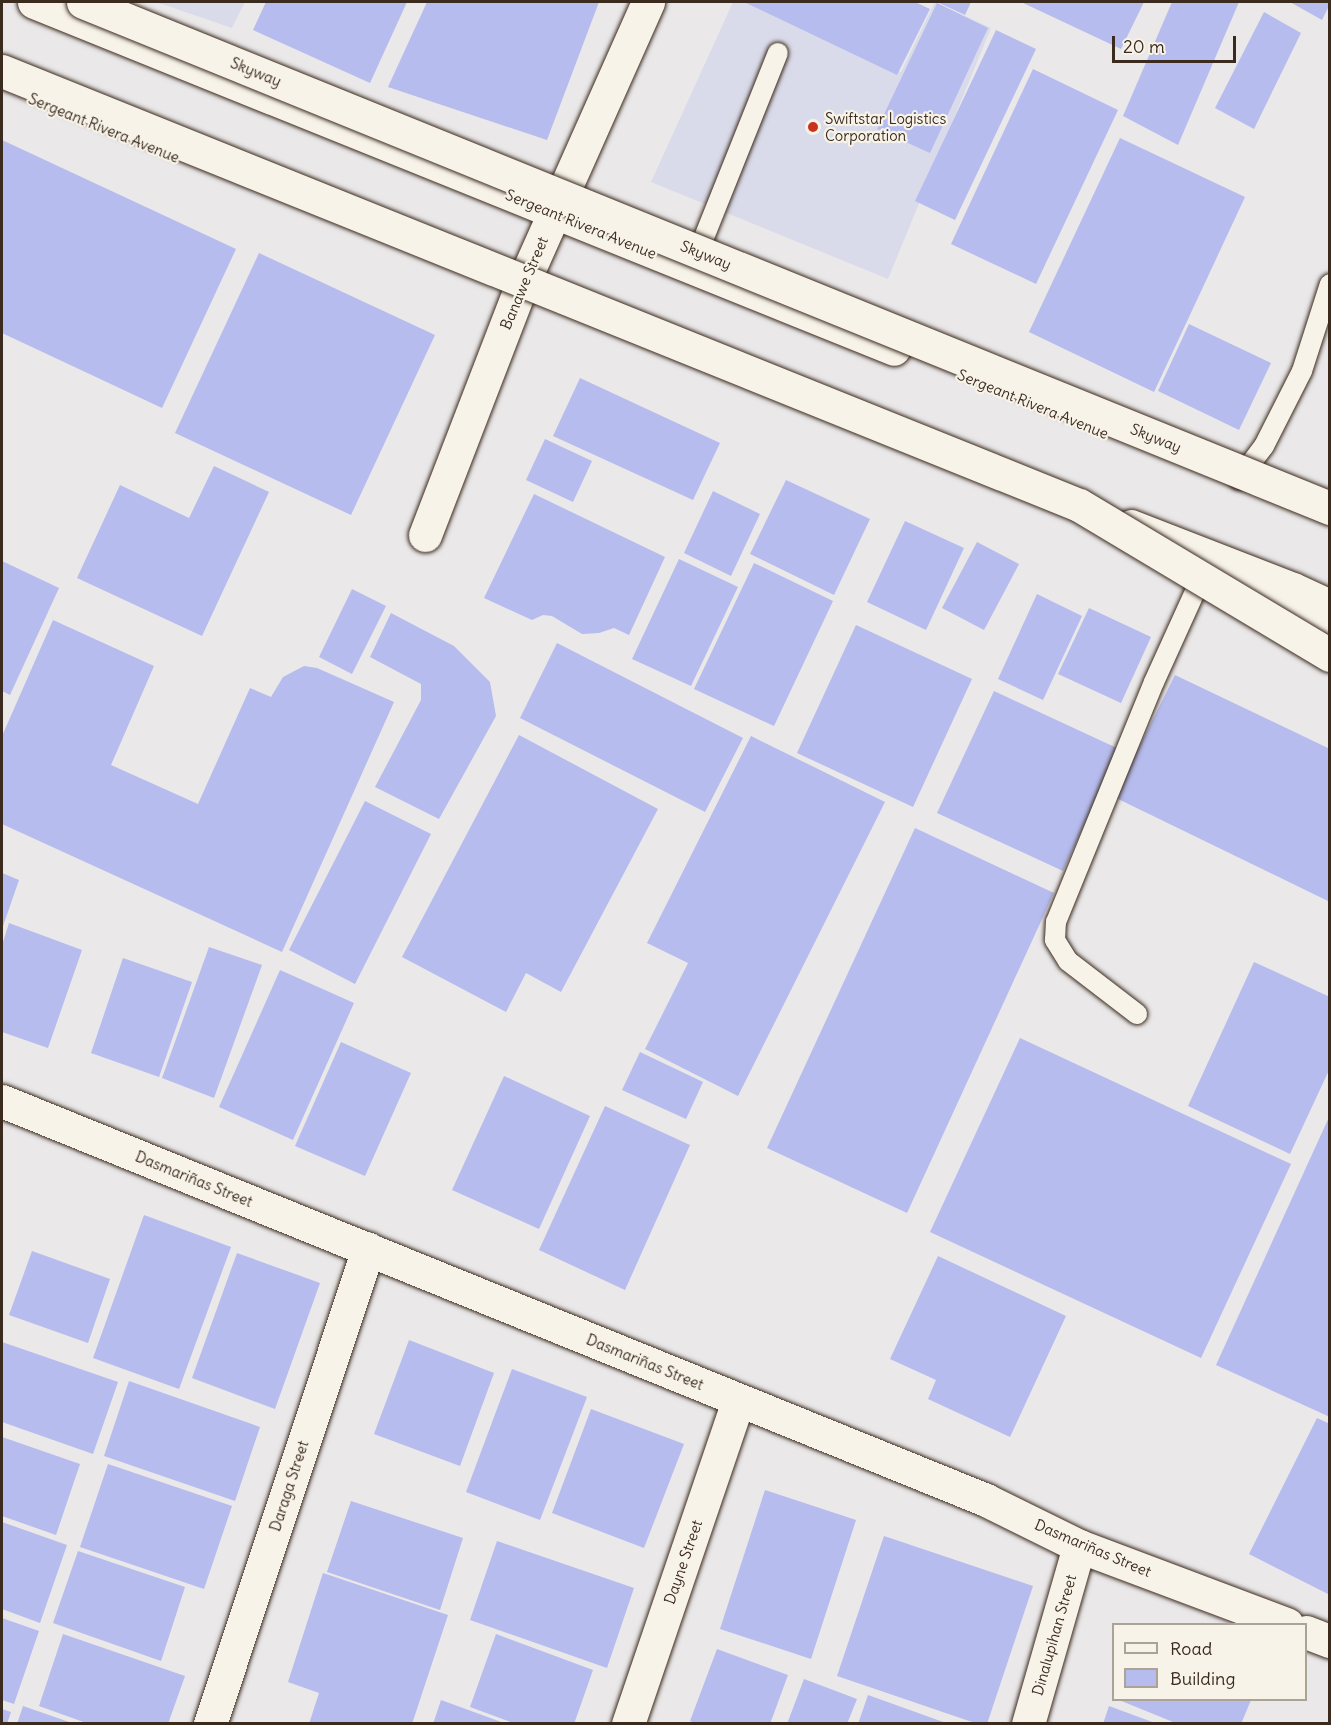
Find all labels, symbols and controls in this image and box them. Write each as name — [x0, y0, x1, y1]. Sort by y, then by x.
scale bar — [1115, 24, 1240, 62]
text: 20 m — [1123, 35, 1165, 58]
street label: Skyway — [228, 54, 284, 90]
street label: Sergeant Rivera Avenue — [26, 89, 182, 167]
place label: Swiftstar Logistics Corporation — [825, 109, 946, 144]
marker: Swiftstar Logistics Corporation — [806, 120, 820, 134]
street label: Sergeant Rivera Avenue — [503, 185, 659, 263]
street label: Banawe Street — [496, 234, 552, 332]
street label: Skyway — [678, 237, 734, 273]
street label: Sergeant Rivera Avenue — [955, 365, 1111, 443]
street label: Skyway — [1128, 420, 1184, 456]
street label: Dasmariñas Street — [133, 1147, 255, 1211]
street label: Dasmariñas Street — [584, 1330, 706, 1394]
street label: Daraga Street — [266, 1438, 312, 1534]
street label: Dasmariñas Street — [1032, 1515, 1154, 1581]
street label: Dayne Street — [660, 1517, 706, 1607]
street label: Dinalupihan Street — [1028, 1573, 1080, 1697]
legend — [1112, 1623, 1307, 1701]
text: Road — [1170, 1637, 1212, 1660]
text: Building — [1170, 1667, 1235, 1690]

